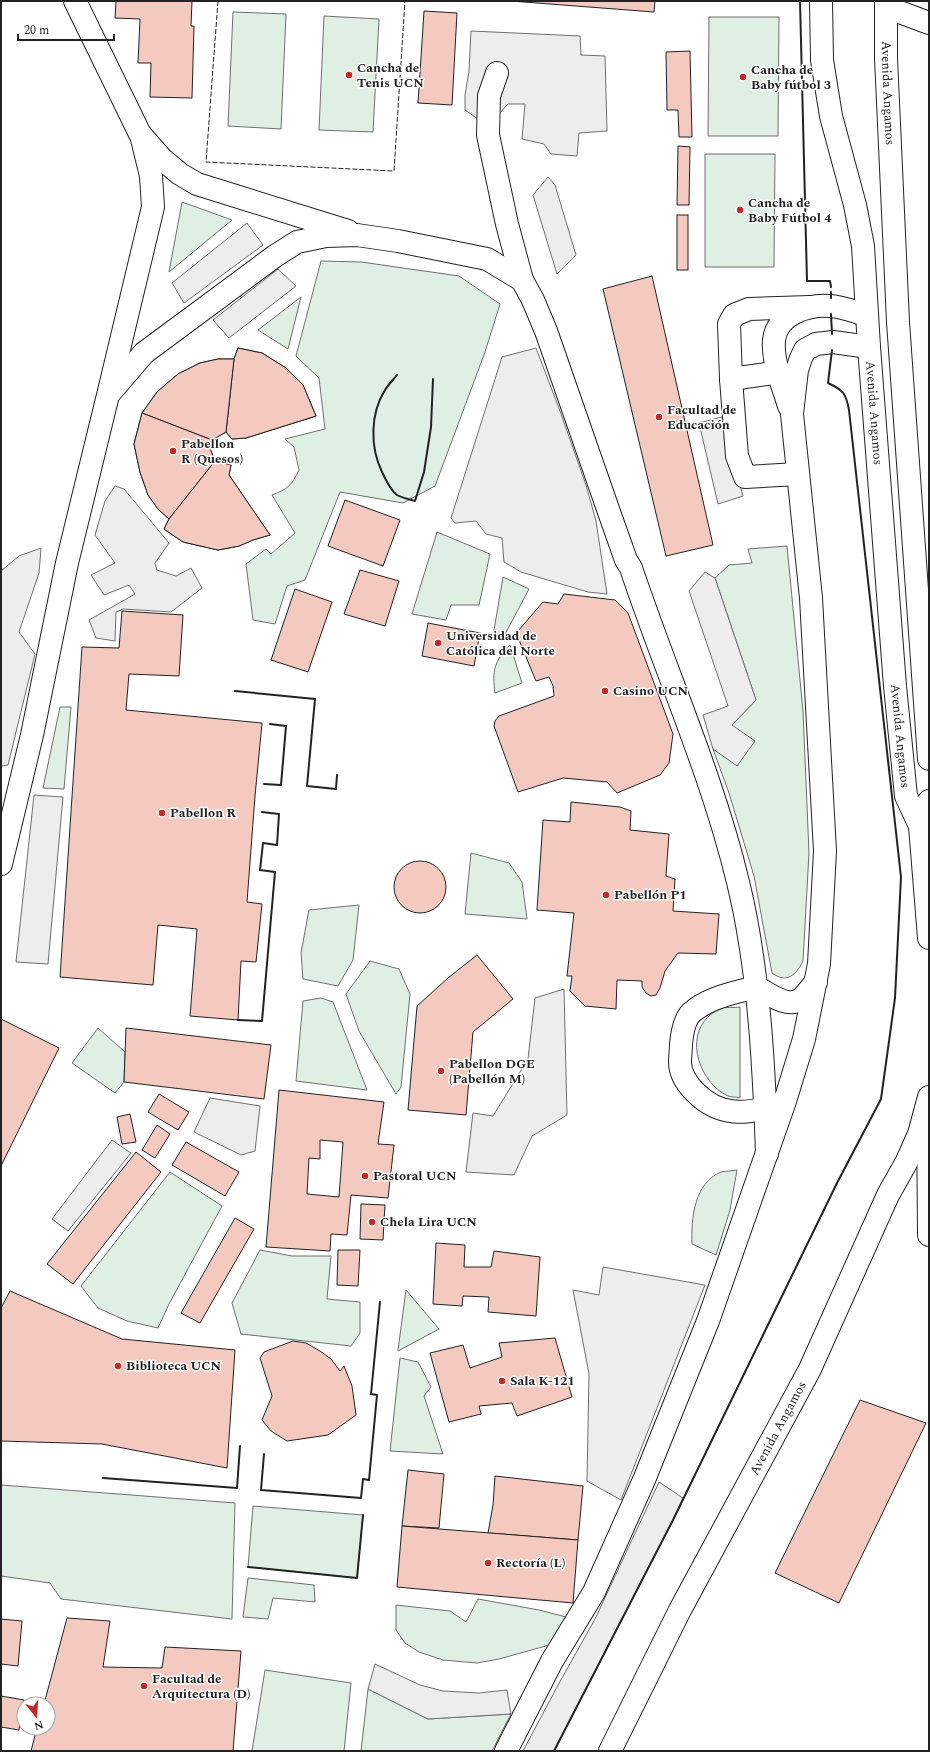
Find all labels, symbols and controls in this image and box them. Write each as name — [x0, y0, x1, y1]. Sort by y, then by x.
scale bar — [18, 16, 114, 42]
text: 20 m — [24, 21, 49, 40]
street label: Avenida Angamos — [876, 41, 900, 146]
place label: Cancha de Tenis UCN — [357, 58, 424, 93]
place label: Cancha de Baby fútbol 3 — [751, 60, 831, 95]
marker: Cancha de Tenis UCN — [344, 70, 354, 80]
marker: Cancha de Baby fútbol 3 — [738, 72, 748, 82]
place label: Cancha de Baby Fútbol 4 — [748, 193, 832, 228]
marker: Cancha de Baby Fútbol 4 — [735, 205, 745, 215]
street label: Avenida Angamos — [860, 360, 888, 466]
place label: Facultad de Educación — [667, 400, 737, 435]
marker: Facultad de Educación — [654, 412, 664, 422]
place label: Pabellon R (Quesos) — [181, 434, 243, 469]
marker: Pabellon R (Quesos) — [168, 446, 178, 456]
place label: Universidad de Católica del Norte — [446, 626, 555, 661]
marker: Universidad de Católica del Norte — [433, 638, 443, 648]
place label: Casino UCN — [613, 681, 688, 701]
street label: Avenida Angamos — [885, 683, 915, 789]
marker: Casino UCN — [600, 686, 610, 696]
place label: Pabellon R — [170, 803, 236, 823]
marker: Pabellon R — [157, 808, 167, 818]
place label: Pabellón P1 — [614, 885, 687, 905]
marker: Pabellón P1 — [601, 890, 611, 900]
place label: Pabellon DGE (Pabellón M) — [449, 1054, 535, 1089]
marker: Pabellon DGE (Pabellón M) — [436, 1066, 446, 1076]
place label: Pastoral UCN — [373, 1166, 457, 1186]
marker: Pastoral UCN — [360, 1171, 370, 1181]
place label: Chela Lira UCN — [380, 1212, 477, 1232]
marker: Chela Lira UCN — [367, 1217, 377, 1227]
place label: Biblioteca UCN — [126, 1356, 222, 1376]
marker: Biblioteca UCN — [113, 1361, 123, 1371]
place label: Sala K-121 — [510, 1371, 575, 1391]
marker: Sala K-121 — [497, 1376, 507, 1386]
street label: Avenida Angamos — [744, 1377, 812, 1479]
place label: Rectoría (L) — [496, 1553, 565, 1573]
marker: Rectoría (L) — [483, 1558, 493, 1568]
place label: Facultad de Arquitectura (D) — [152, 1669, 250, 1704]
marker: Facultad de Arquitectura (D) — [139, 1681, 149, 1691]
north arrow — [16, 1696, 56, 1736]
text: N — [32, 1716, 46, 1735]

